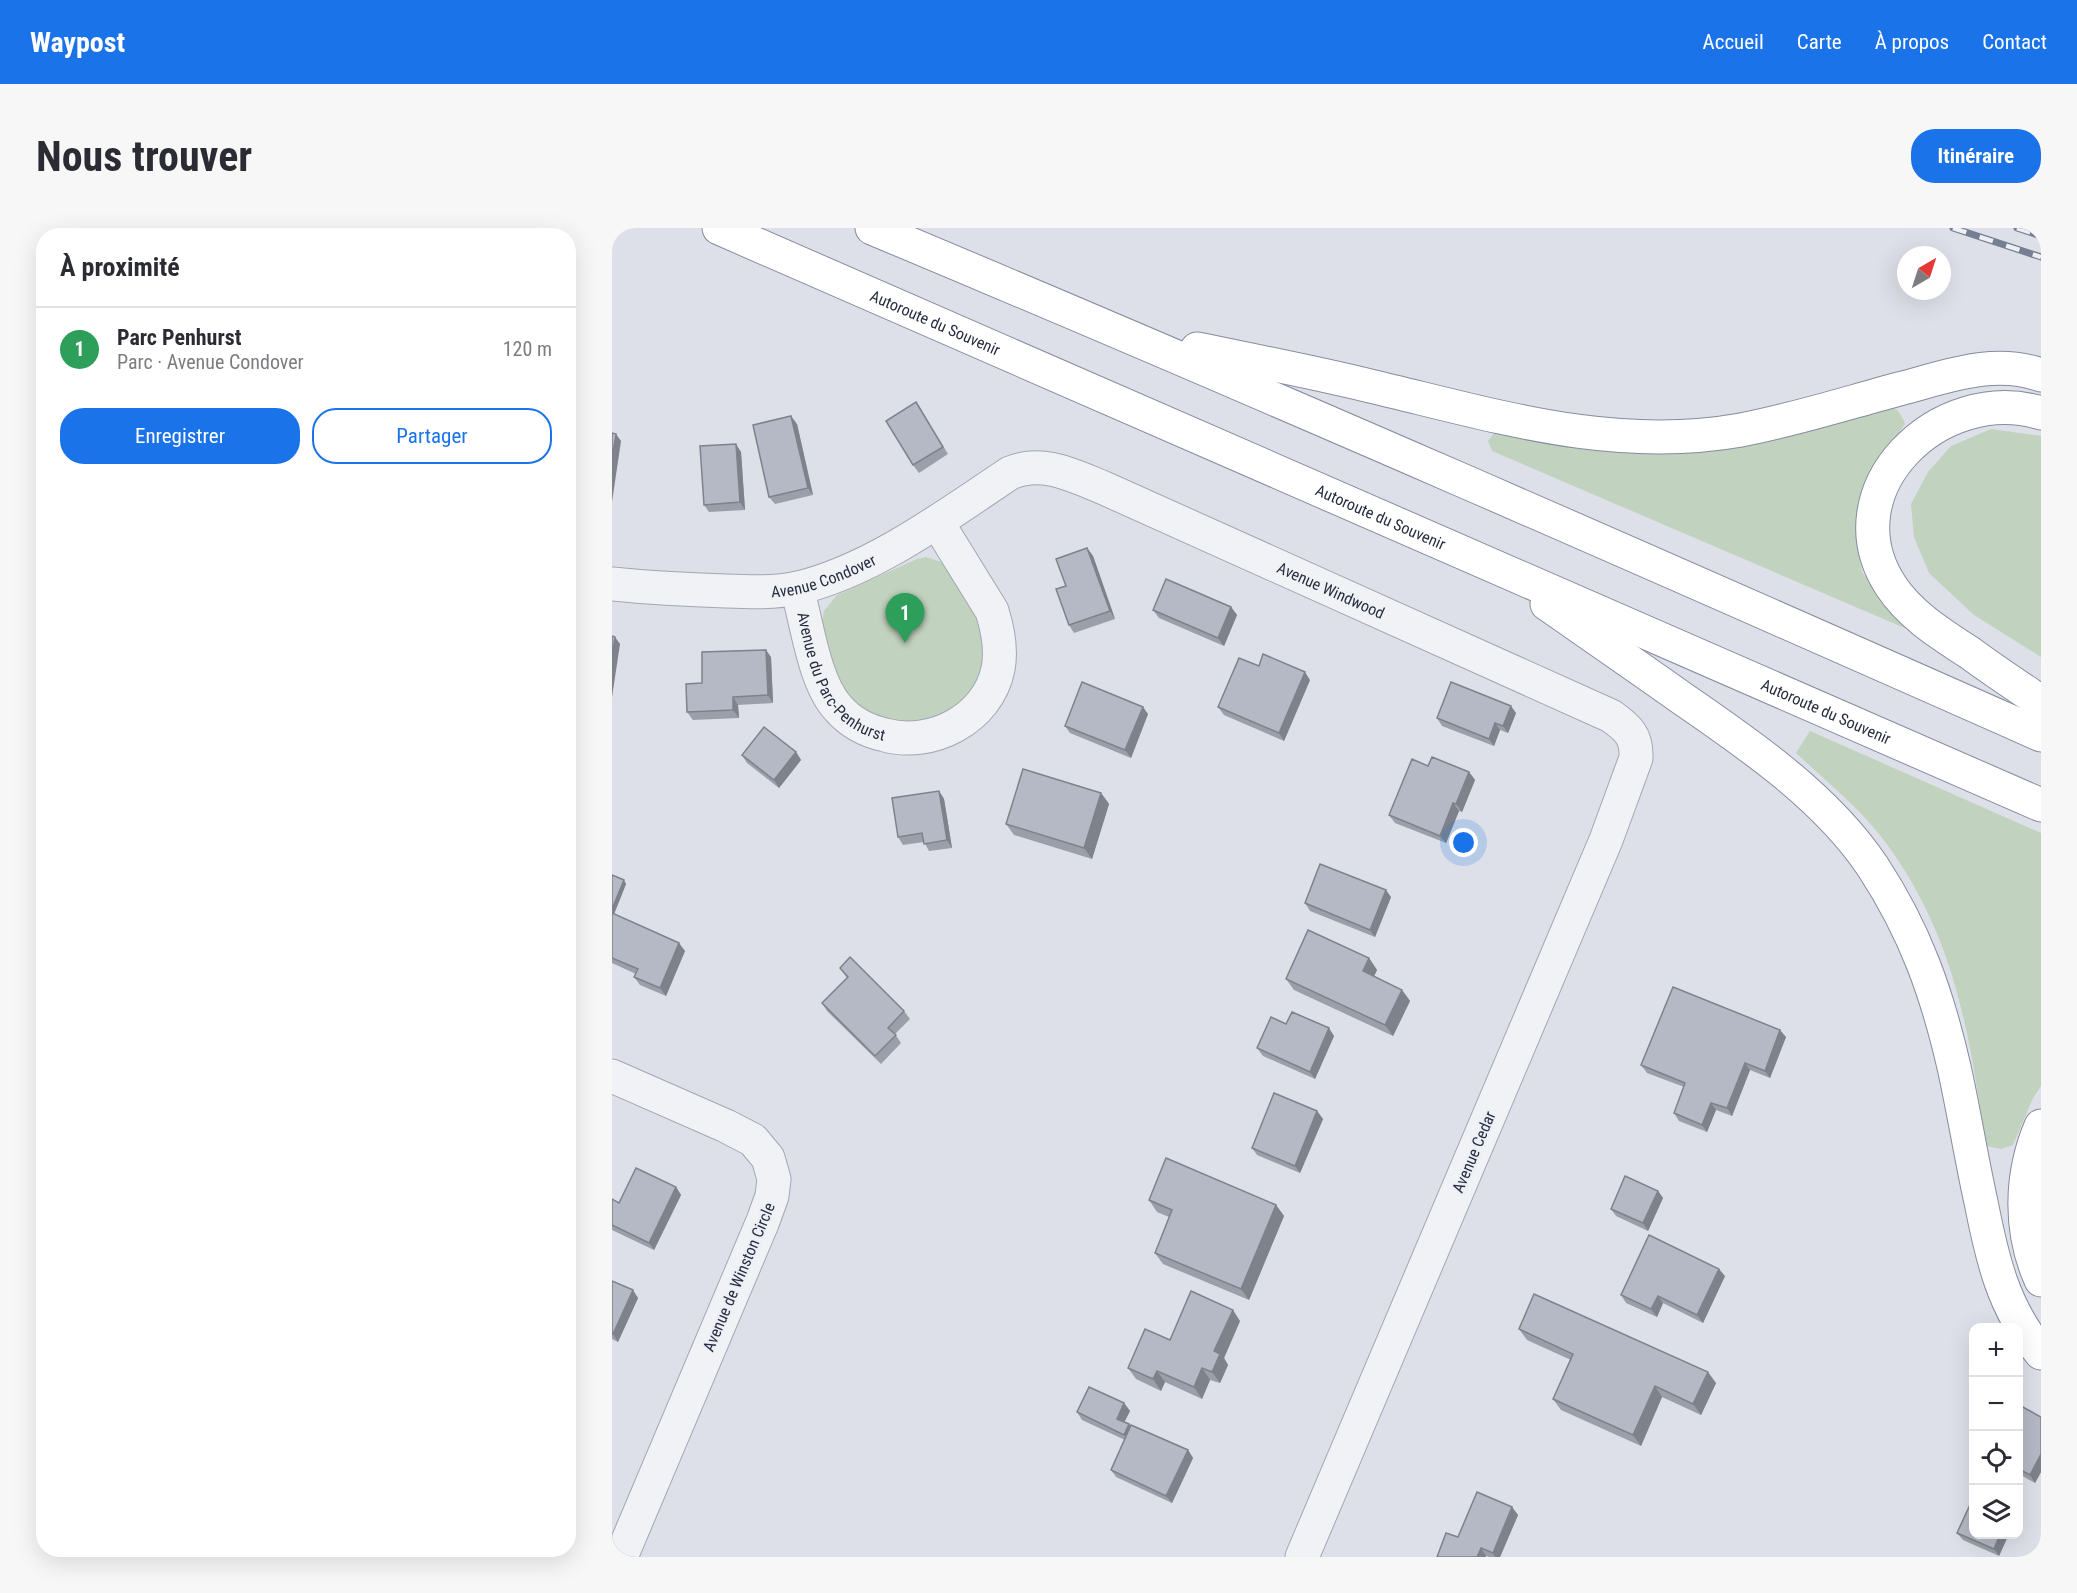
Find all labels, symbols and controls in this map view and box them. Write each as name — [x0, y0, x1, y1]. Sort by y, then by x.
text: Waypost — [30, 26, 125, 59]
text: Accueil — [1703, 30, 1764, 54]
text: Carte — [1797, 30, 1842, 54]
text: À propos — [1875, 30, 1949, 54]
text: Contact — [1982, 30, 2047, 54]
button: Itinéraire — [1911, 129, 2041, 183]
text: Nous trouver — [36, 132, 252, 181]
north arrow — [1897, 246, 1951, 300]
text: À proximité — [60, 252, 180, 282]
street label: Autoroute du Souvenir — [867, 286, 1003, 359]
text: Parc Penhurst — [117, 325, 241, 350]
text: 1 — [74, 337, 85, 361]
text: 120 m — [503, 337, 552, 361]
text: Parc · Avenue Condover — [117, 350, 304, 374]
button: Enregistrer — [60, 408, 300, 464]
button: Partager — [312, 408, 552, 464]
street label: Autoroute du Souvenir — [1313, 480, 1449, 554]
street label: Avenue Condover — [770, 550, 879, 601]
street label: Avenue Windwood — [1274, 558, 1388, 623]
pin: 1 — [886, 594, 924, 643]
street label: Avenue du Parc-Penhurst — [794, 610, 888, 744]
street label: Autoroute du Souvenir — [1758, 675, 1894, 748]
your location — [1449, 828, 1478, 857]
street label: Avenue Cedar — [1448, 1108, 1500, 1196]
street label: Avenue de Winston Circle — [699, 1200, 779, 1354]
map controls — [1969, 1323, 2023, 1539]
button: + — [1969, 1323, 2023, 1377]
button: − — [1969, 1377, 2023, 1431]
button: locate — [1969, 1431, 2023, 1485]
button: layers — [1969, 1485, 2023, 1539]

